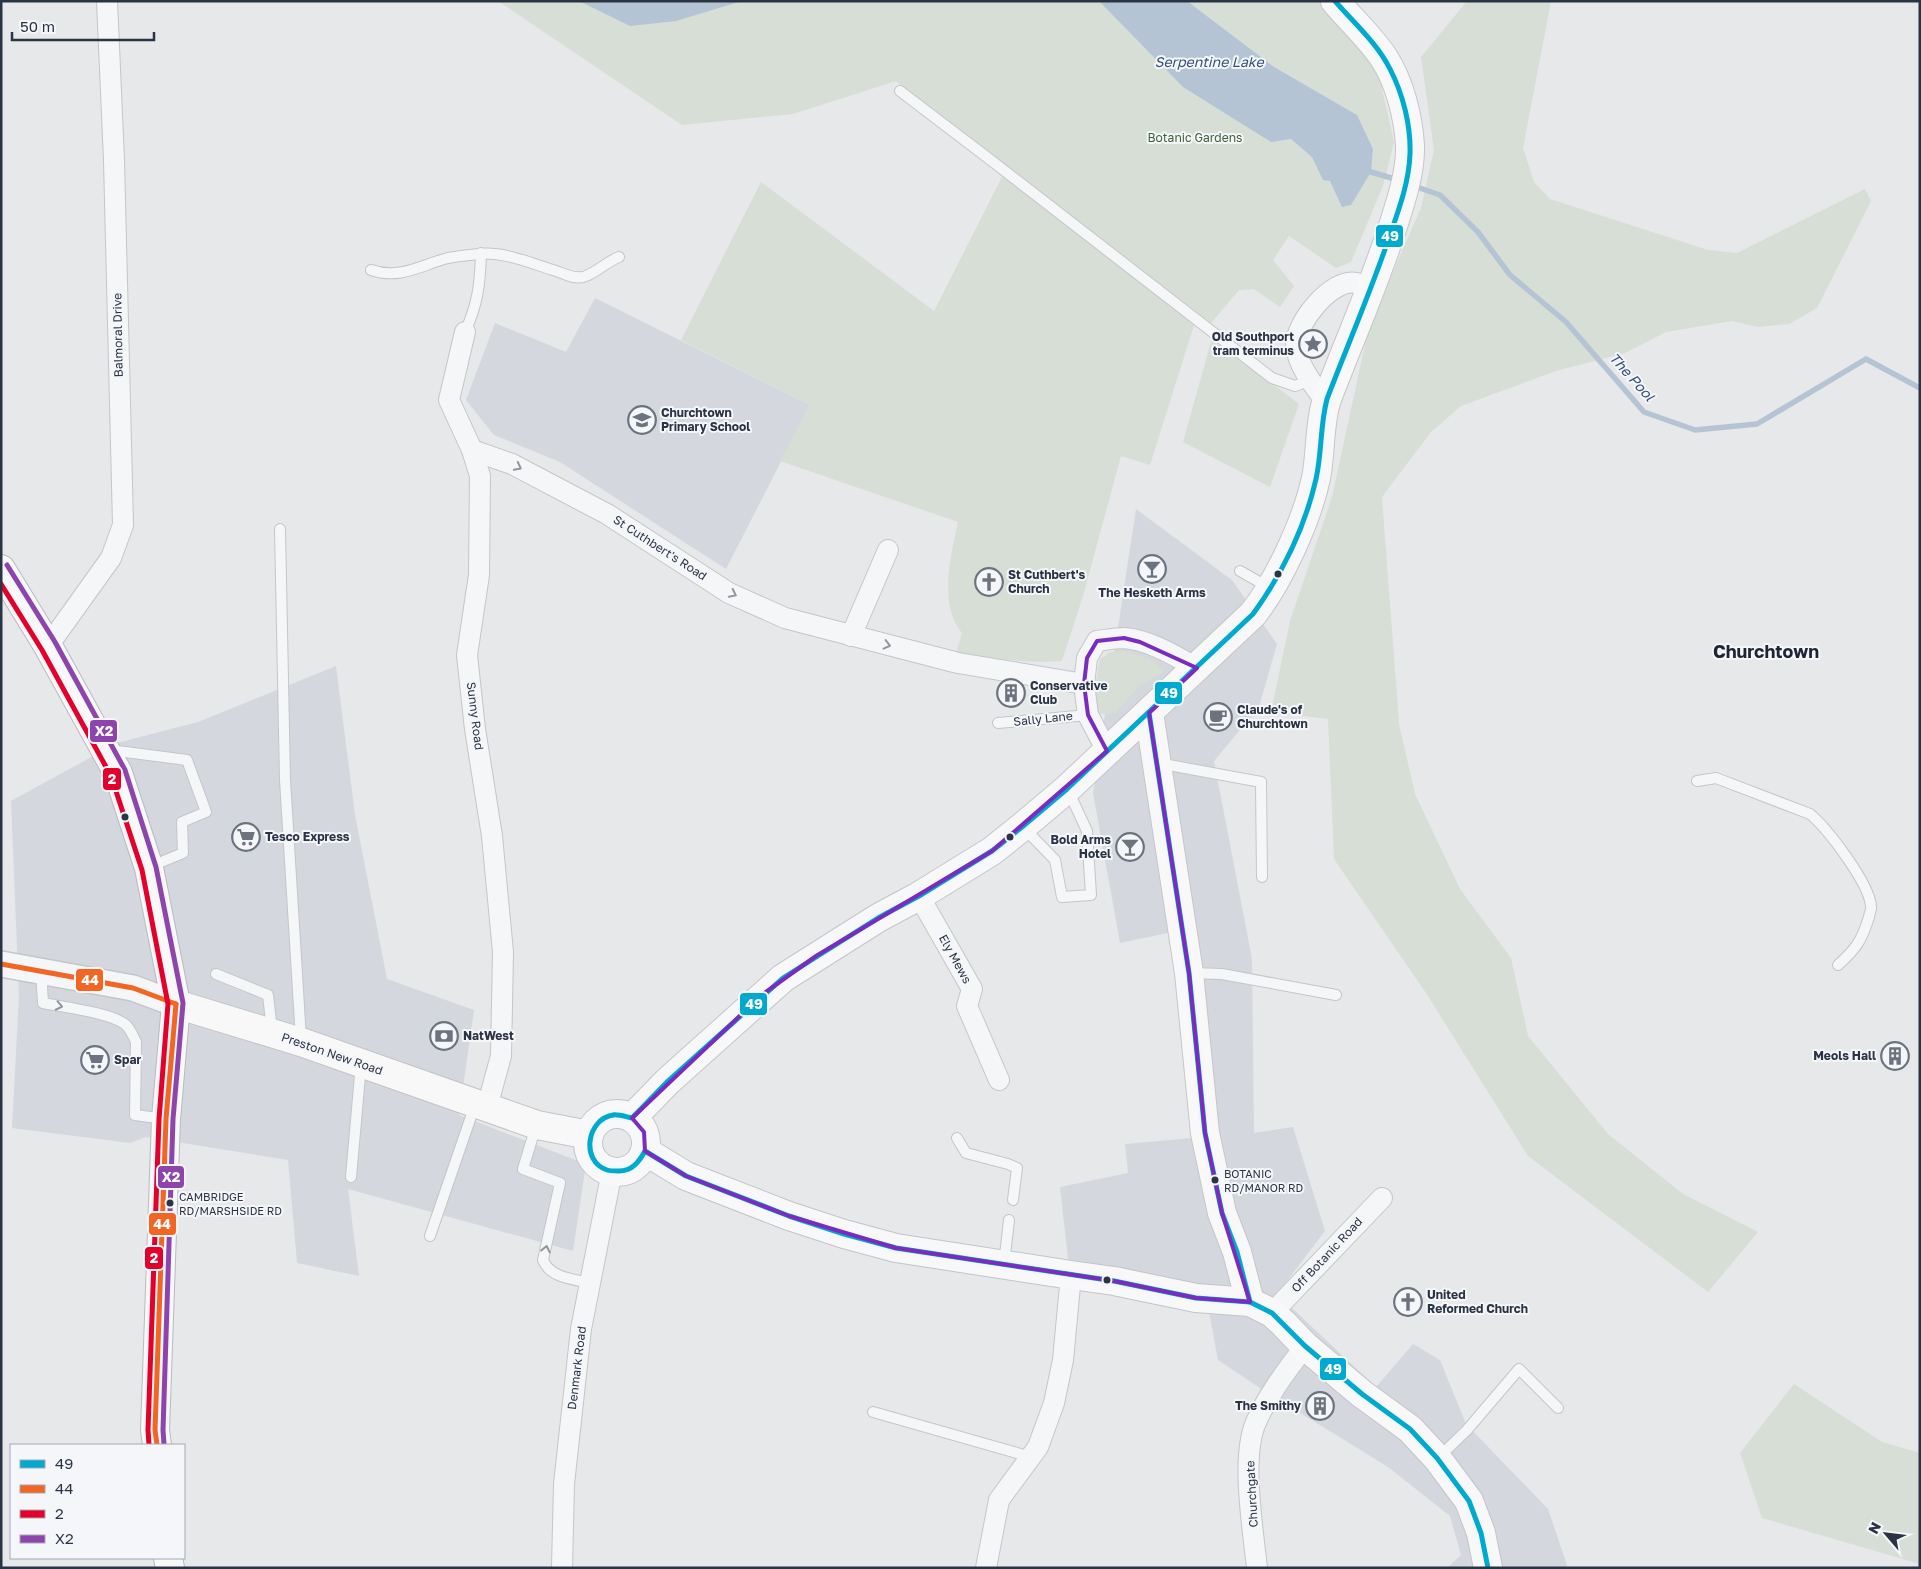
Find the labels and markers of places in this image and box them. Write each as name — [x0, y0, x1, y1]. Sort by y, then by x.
place label: Old Southport tram terminus — [1212, 329, 1294, 358]
place icon: Old Southport tram terminus — [1298, 329, 1328, 359]
school or university icon: Churchtown Primary School — [627, 405, 657, 435]
place label: Churchtown Primary School — [661, 405, 750, 434]
bar icon: The Hesketh Arms — [1137, 554, 1167, 584]
church icon: St Cuthbert's Church — [974, 567, 1004, 597]
place label: St Cuthbert's Church — [1008, 567, 1086, 596]
unlabelled marker — [1273, 569, 1283, 579]
place label: The Hesketh Arms — [1098, 585, 1206, 600]
building icon: Conservative Club — [996, 678, 1026, 708]
place label: Conservative Club — [1030, 678, 1108, 707]
cafe icon: Claude's of Churchtown — [1203, 702, 1233, 732]
place label: Claude's of Churchtown — [1237, 702, 1308, 731]
unlabelled marker — [120, 812, 130, 822]
supermarket icon: Tesco Express — [231, 822, 261, 852]
place label: Tesco Express — [265, 829, 350, 844]
unlabelled marker — [1005, 832, 1015, 842]
place label: Bold Arms Hotel — [1051, 832, 1111, 861]
bar icon: Bold Arms Hotel — [1115, 832, 1145, 862]
bank icon: NatWest — [429, 1021, 459, 1051]
place label: NatWest — [463, 1028, 514, 1043]
building icon: Meols Hall — [1880, 1041, 1910, 1071]
supermarket icon: Spar — [80, 1045, 110, 1075]
place label: Meols Hall — [1813, 1048, 1876, 1063]
place label: Spar — [114, 1052, 141, 1067]
place label: BOTANIC RD/MANOR RD — [1224, 1167, 1303, 1194]
marker: BOTANIC RD/MANOR RD — [1210, 1175, 1220, 1185]
place label: CAMBRIDGE RD/MARSHSIDE RD — [179, 1190, 282, 1217]
marker: CAMBRIDGE RD/MARSHSIDE RD — [165, 1198, 175, 1208]
unlabelled marker — [1102, 1275, 1112, 1285]
church icon: United Reformed Church — [1393, 1287, 1423, 1317]
place label: United Reformed Church — [1427, 1287, 1528, 1316]
building icon: The Smithy — [1305, 1391, 1335, 1421]
place label: The Smithy — [1235, 1398, 1302, 1413]

